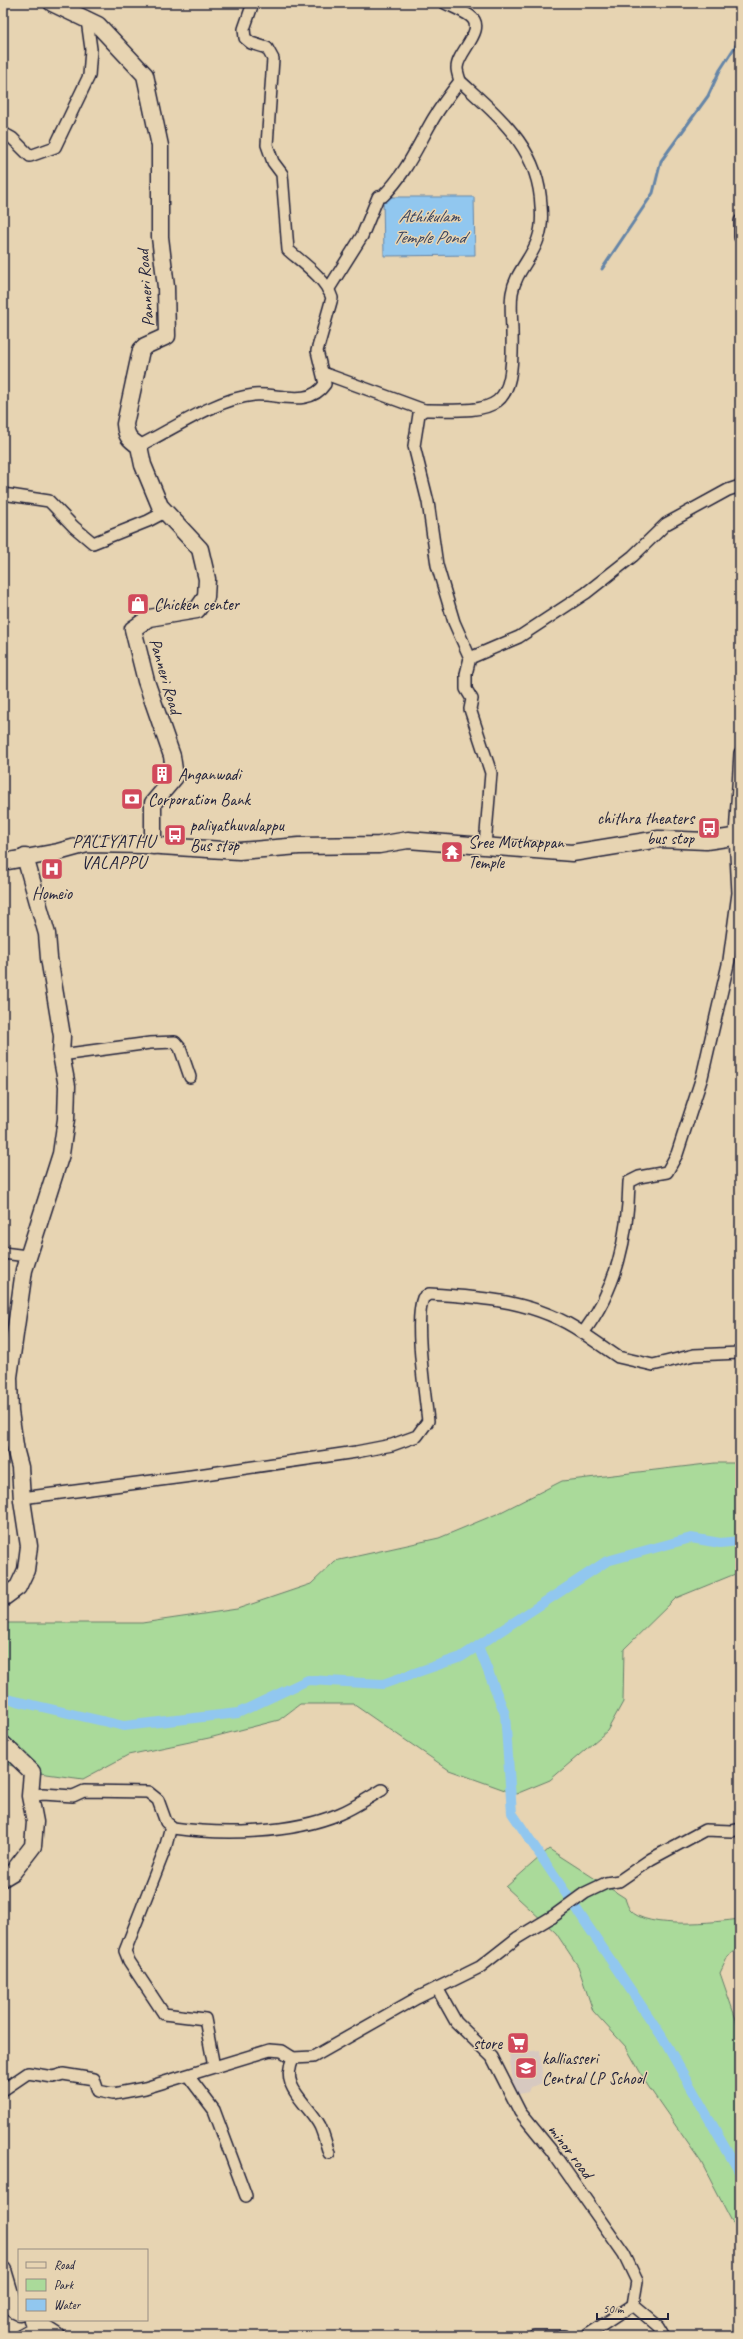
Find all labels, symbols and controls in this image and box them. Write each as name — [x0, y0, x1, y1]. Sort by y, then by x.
water label: Athikulam Temple Pond — [393, 205, 471, 248]
street label: Panneri Road — [132, 246, 159, 327]
shop icon: Chicken center — [125, 591, 151, 617]
place label: Chicken center — [154, 594, 241, 615]
street label: Panneri Road — [145, 636, 187, 718]
building icon: Anganwadi — [149, 761, 175, 787]
place label: Anganwadi — [178, 764, 243, 785]
bank icon: Corporation Bank — [119, 786, 145, 812]
place label: Corporation Bank — [148, 789, 252, 810]
place label: chithra theaters bus stop — [597, 808, 696, 849]
place label: paliyathuvalappu Bus stop — [190, 815, 285, 856]
bus stop icon: chithra theaters bus stop — [696, 815, 722, 841]
bus stop icon: paliyathuvalappu Bus stop — [162, 822, 188, 848]
district label: PALIYATHU VALAPPU — [72, 830, 158, 873]
place label: Sree Muthappan Temple — [468, 832, 565, 873]
temple icon: Sree Muthappan Temple — [439, 839, 465, 865]
hospital icon: Homeio — [39, 856, 65, 882]
place label: Homeio — [32, 883, 73, 904]
supermarket icon: store — [505, 2030, 531, 2056]
place label: store — [473, 2033, 503, 2054]
place label: kalliasseri Central LP School — [542, 2048, 648, 2089]
school or university icon: kalliasseri Central LP School — [513, 2055, 539, 2081]
street label: minor road — [543, 2120, 600, 2185]
legend — [18, 2249, 148, 2321]
text: Road — [54, 2257, 76, 2273]
text: Park — [54, 2277, 75, 2293]
scale bar — [597, 2295, 668, 2321]
text: Water — [54, 2297, 82, 2313]
text: 50 m — [603, 2301, 625, 2317]

